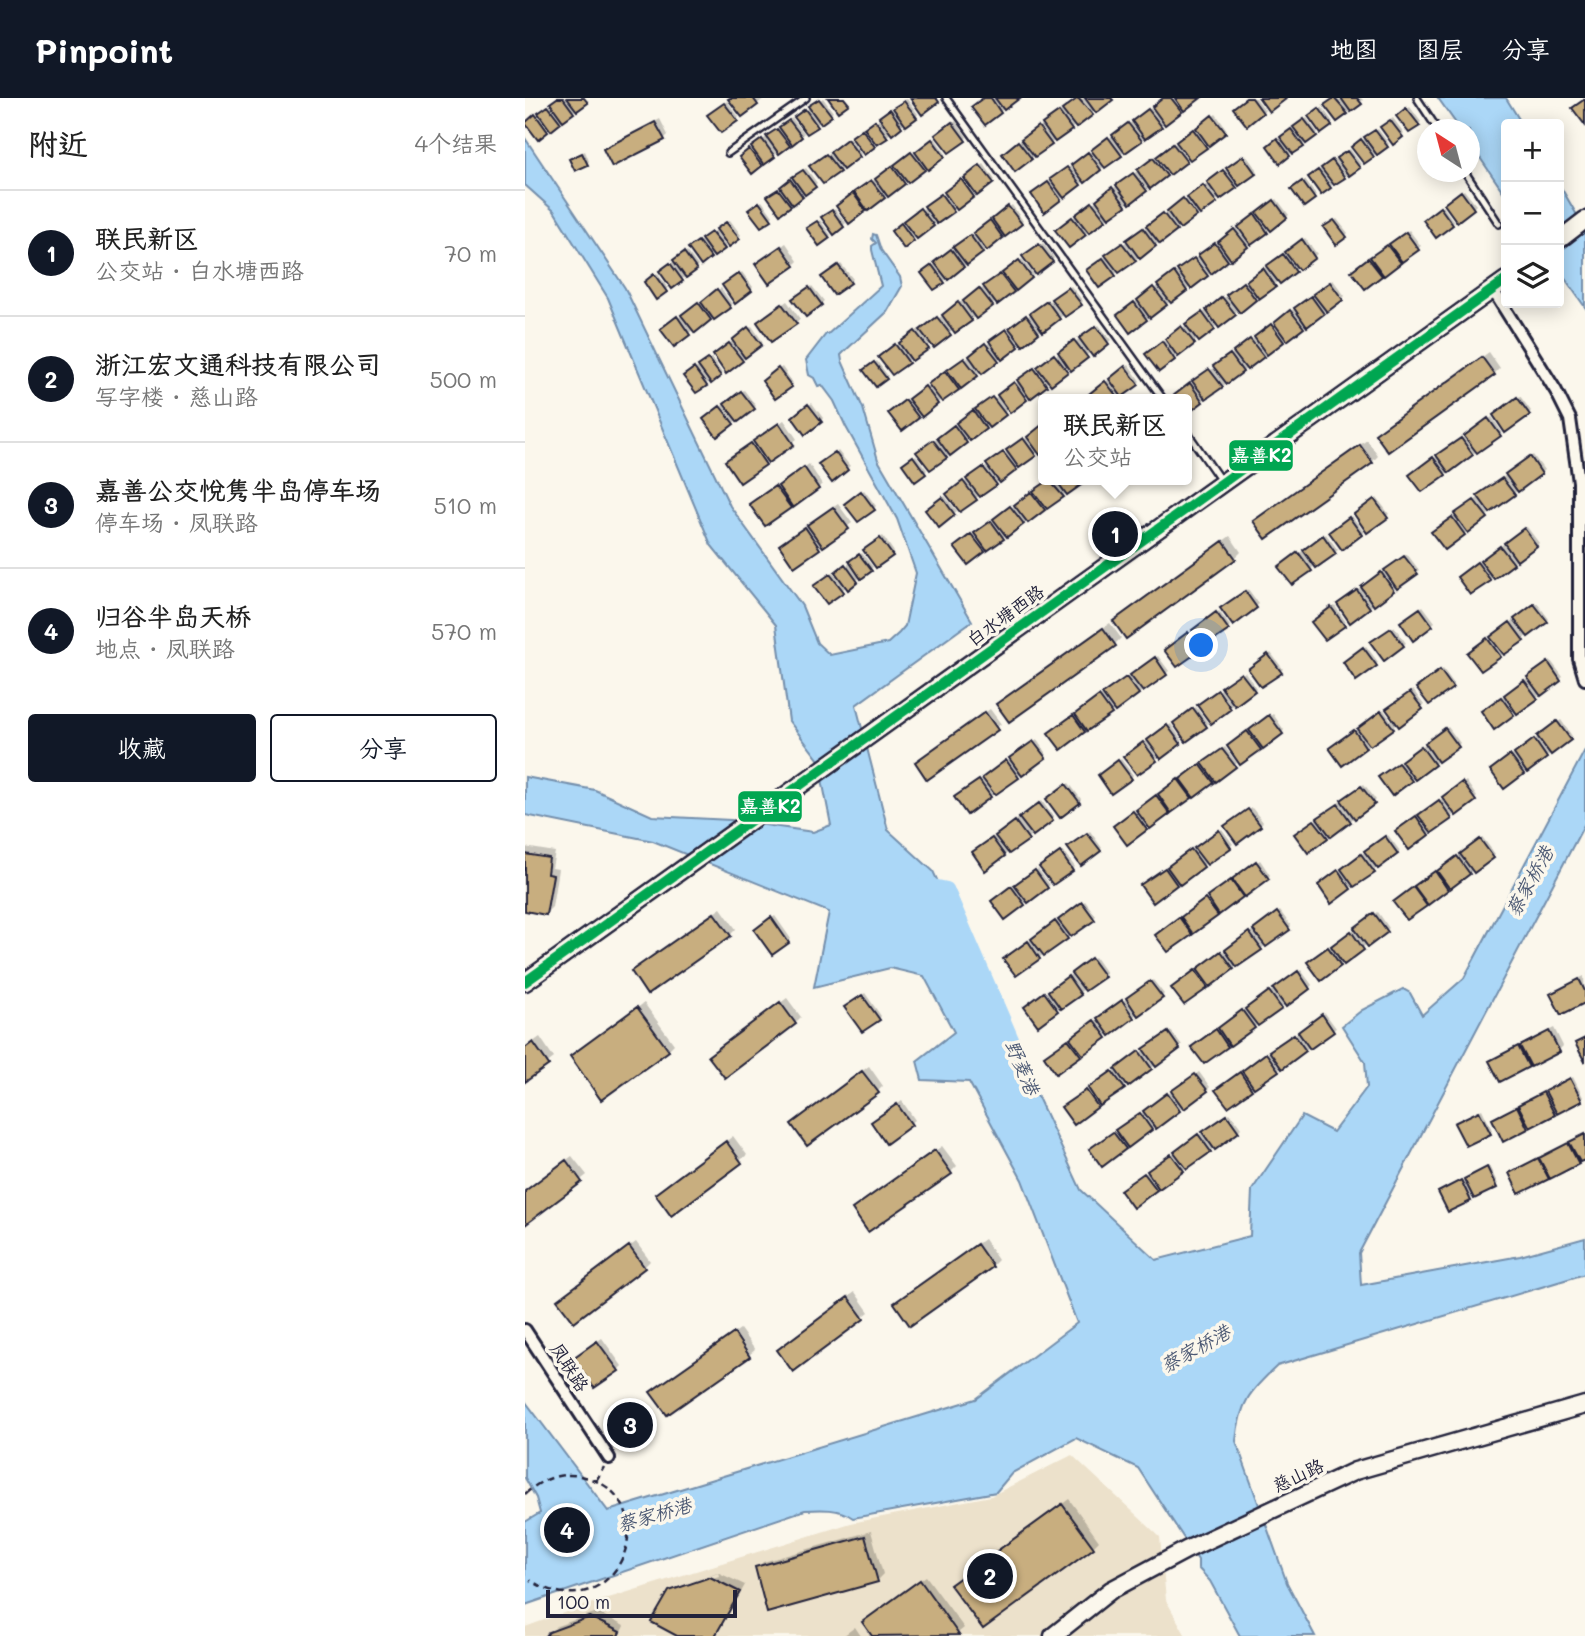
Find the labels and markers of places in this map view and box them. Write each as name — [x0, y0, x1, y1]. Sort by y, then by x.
pin: 1 — [1092, 508, 1138, 560]
pin: 3 — [607, 1399, 653, 1451]
pin: 4 — [544, 1504, 590, 1556]
pin: 2 — [967, 1550, 1013, 1602]

